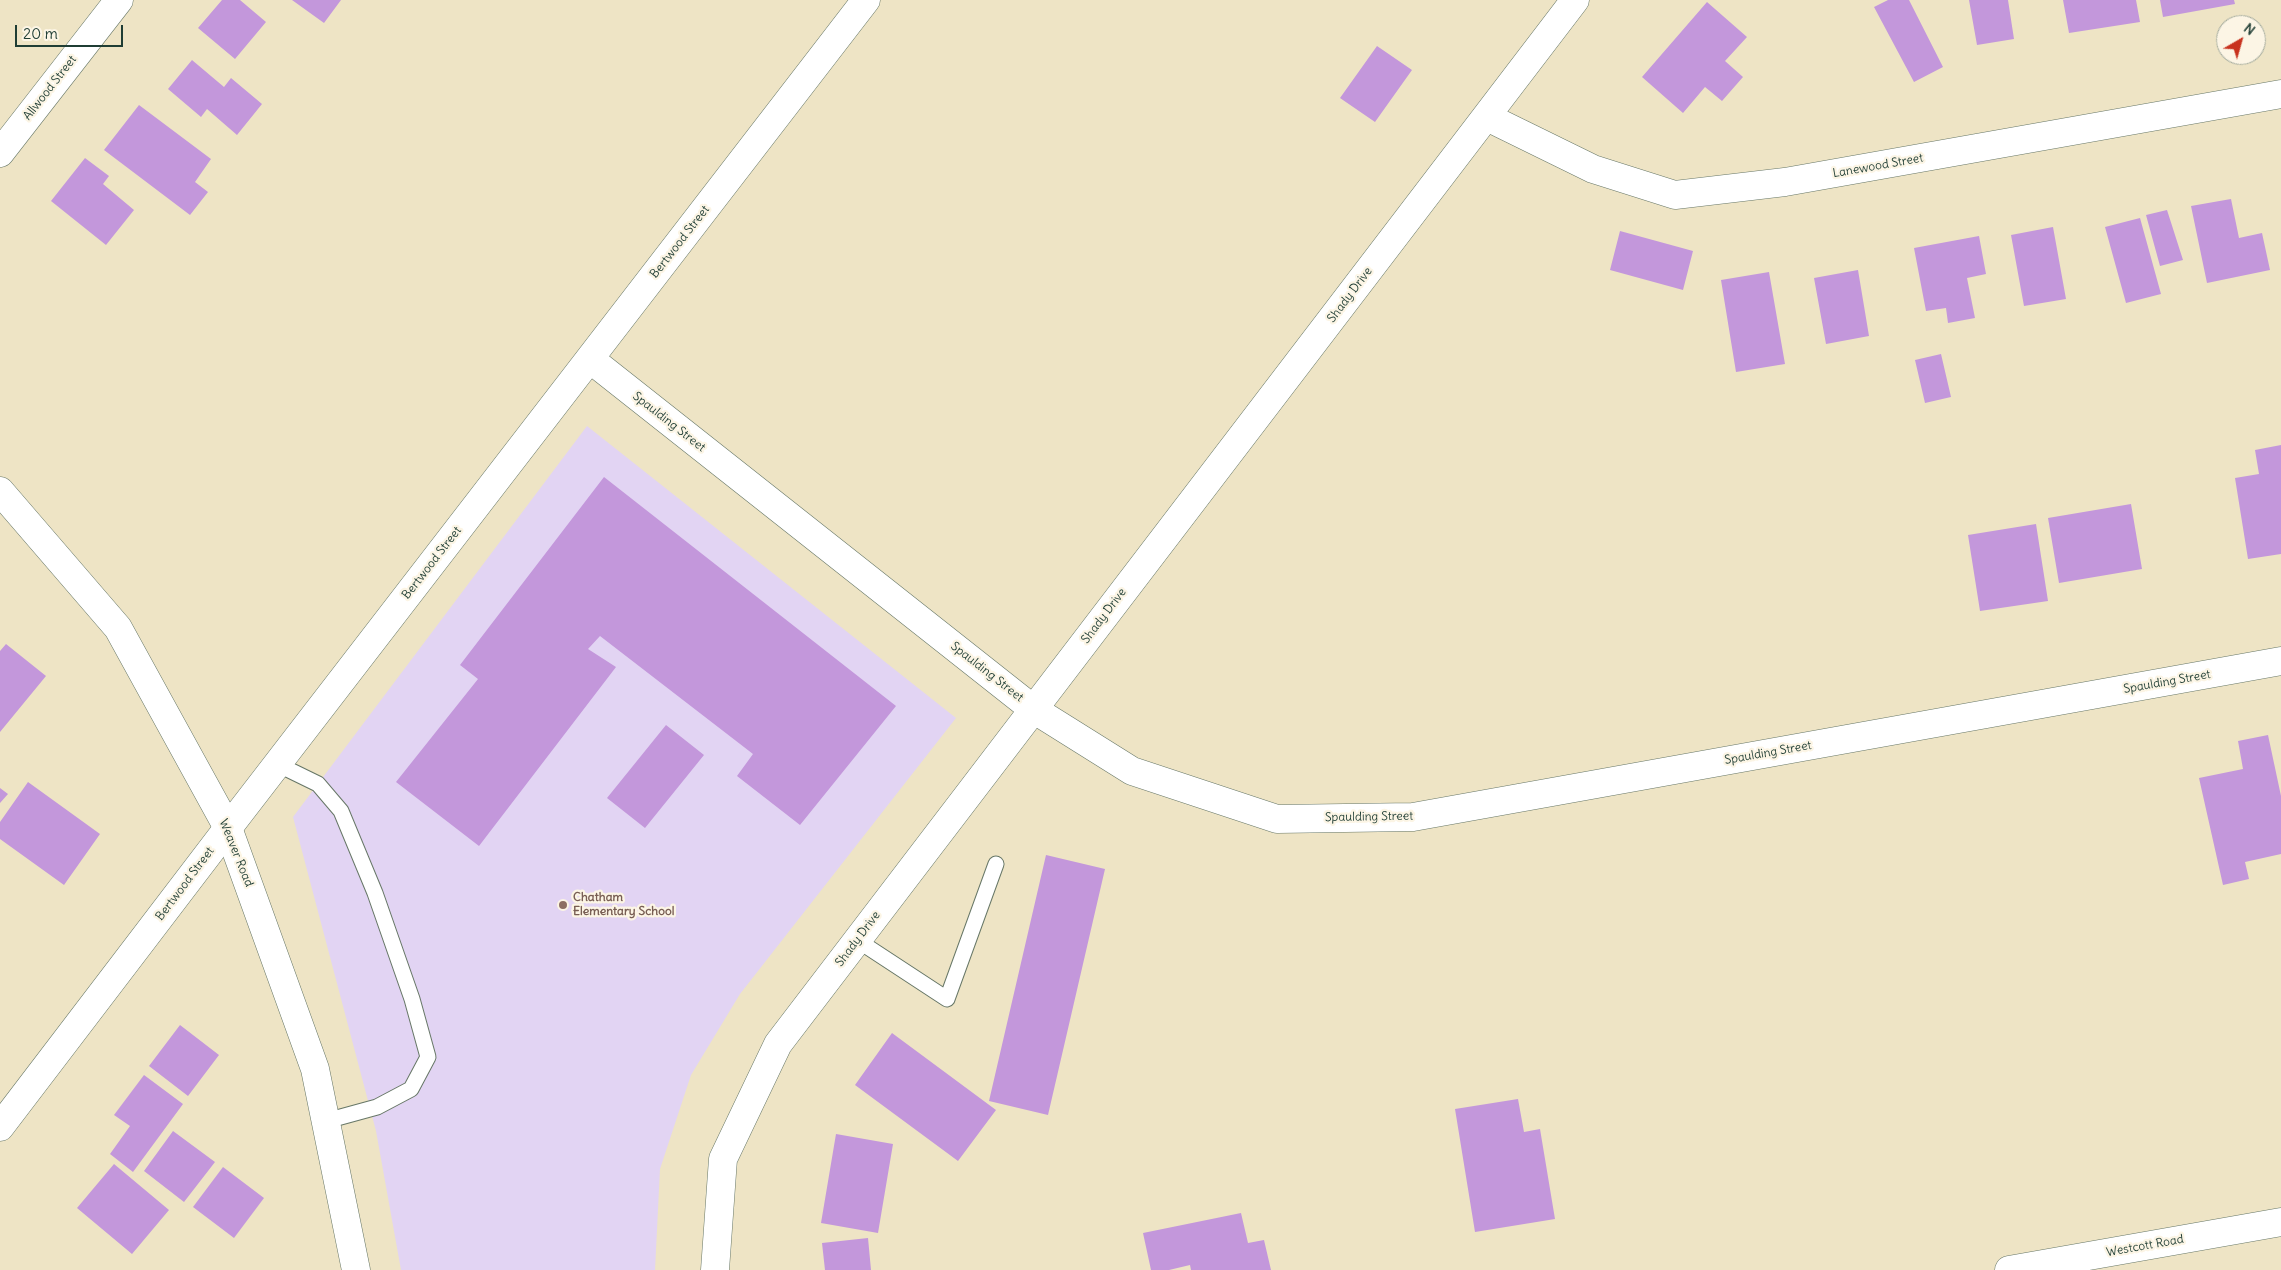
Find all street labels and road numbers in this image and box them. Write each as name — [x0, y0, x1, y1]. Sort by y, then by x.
street label: Allwood Street — [20, 53, 80, 123]
street label: Lanewood Street — [1832, 151, 1924, 181]
street label: Bertwood Street — [647, 203, 713, 281]
street label: Shady Drive — [1325, 265, 1375, 325]
street label: Spaulding Street — [630, 389, 708, 455]
street label: Bertwood Street — [399, 524, 465, 602]
street label: Shady Drive — [1079, 586, 1129, 646]
street label: Spaulding Street — [948, 639, 1026, 705]
street label: Spaulding Street — [2122, 667, 2212, 697]
street label: Spaulding Street — [1723, 738, 1813, 768]
street label: Spaulding Street — [1325, 809, 1413, 825]
street label: Weaver Road — [216, 817, 256, 889]
street label: Bertwood Street — [153, 844, 217, 924]
street label: Shady Drive — [833, 909, 883, 969]
street label: Westcott Road — [2105, 1232, 2185, 1260]

